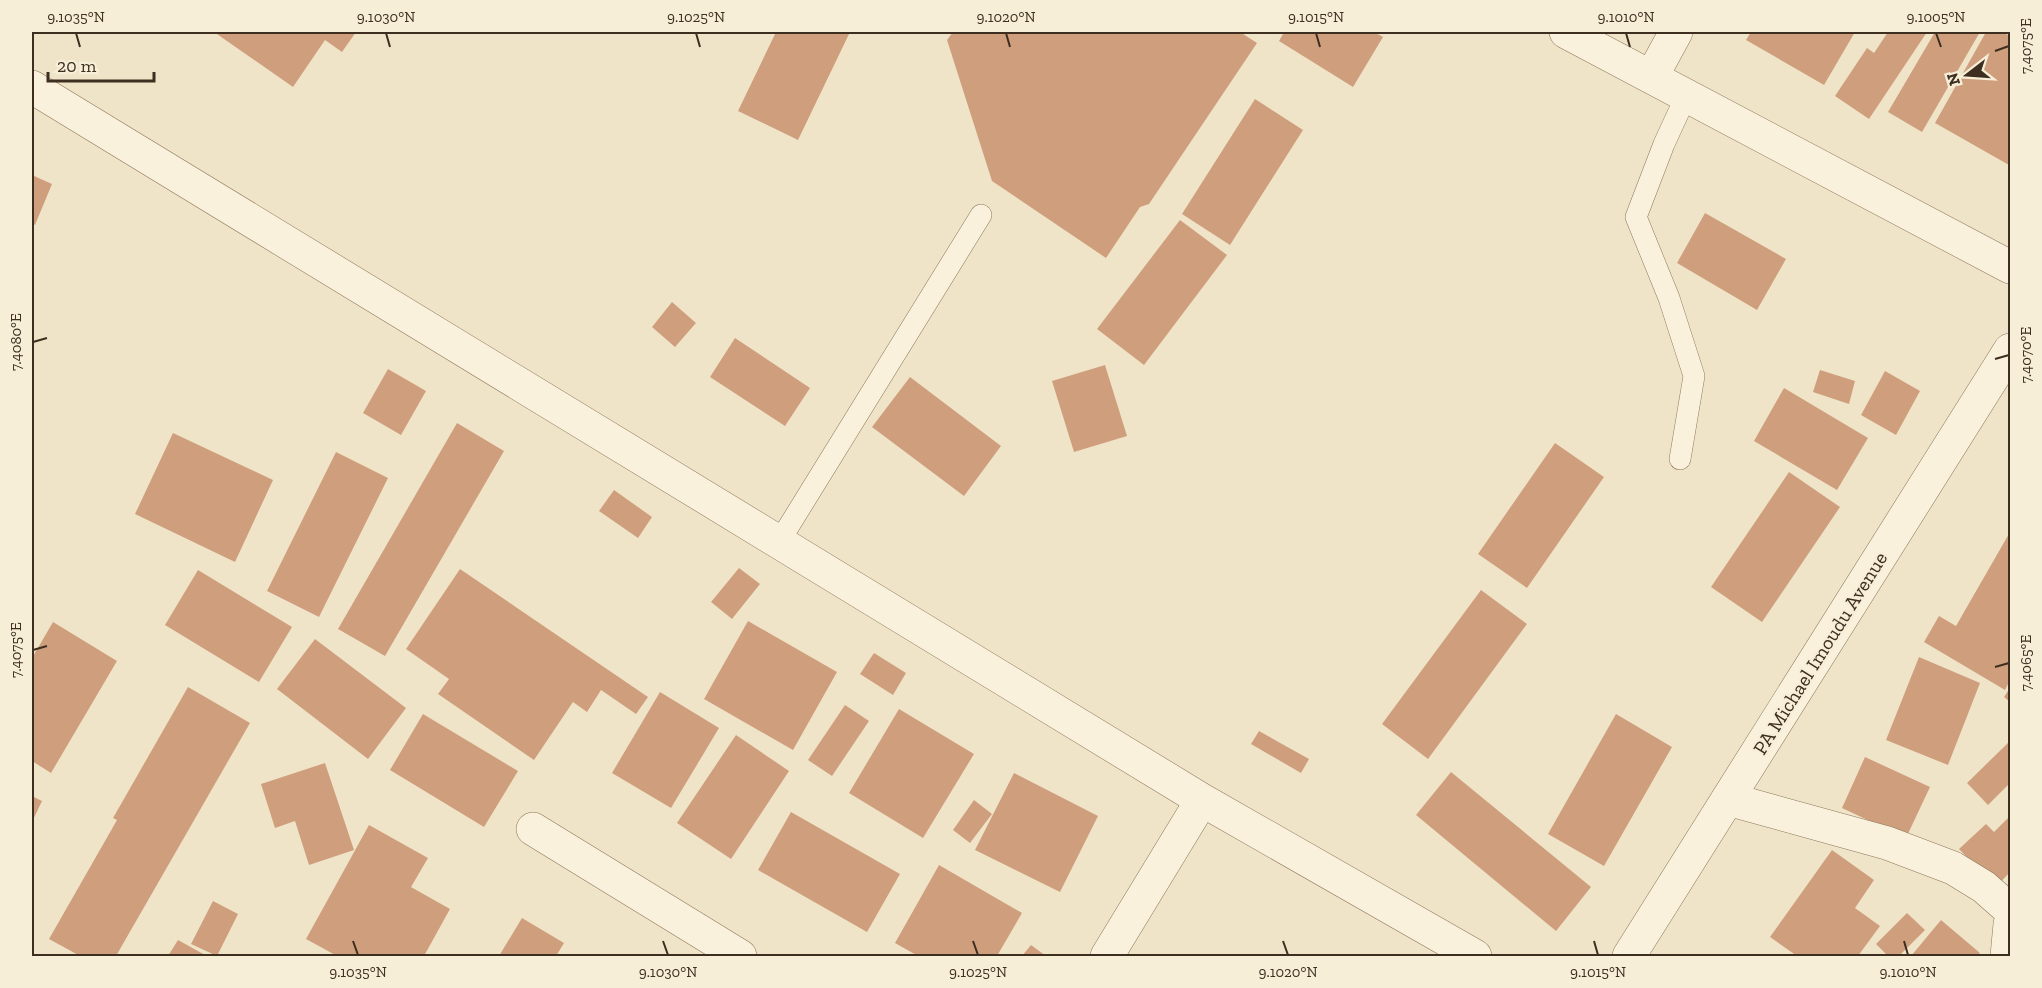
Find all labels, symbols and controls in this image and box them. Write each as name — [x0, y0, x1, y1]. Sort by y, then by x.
text: 9.1035°N — [47, 8, 105, 26]
text: 9.1030°N — [357, 8, 415, 26]
text: 9.1025°N — [667, 8, 725, 26]
text: 9.1020°N — [977, 8, 1035, 26]
text: 9.1015°N — [1288, 8, 1344, 26]
text: 9.1010°N — [1598, 8, 1654, 26]
text: 9.1005°N — [1907, 8, 1965, 26]
text: 7.4075°E — [2017, 18, 2035, 74]
scale bar — [48, 45, 154, 83]
north arrow — [1937, 45, 1997, 105]
text: 20 m — [57, 55, 97, 77]
text: N — [1942, 71, 1964, 88]
text: 7.4080°E — [7, 313, 25, 371]
text: 7.4070°E — [2017, 326, 2035, 383]
street label: PA Michael Imoudu Avenue — [1748, 547, 1892, 759]
text: 7.4075°E — [7, 622, 25, 678]
text: 7.4065°E — [2017, 634, 2035, 691]
text: 9.1035°N — [329, 963, 387, 981]
text: 9.1030°N — [639, 963, 697, 981]
text: 9.1025°N — [949, 963, 1007, 981]
text: 9.1020°N — [1259, 963, 1317, 981]
text: 9.1015°N — [1570, 963, 1626, 981]
text: 9.1010°N — [1880, 963, 1936, 981]

